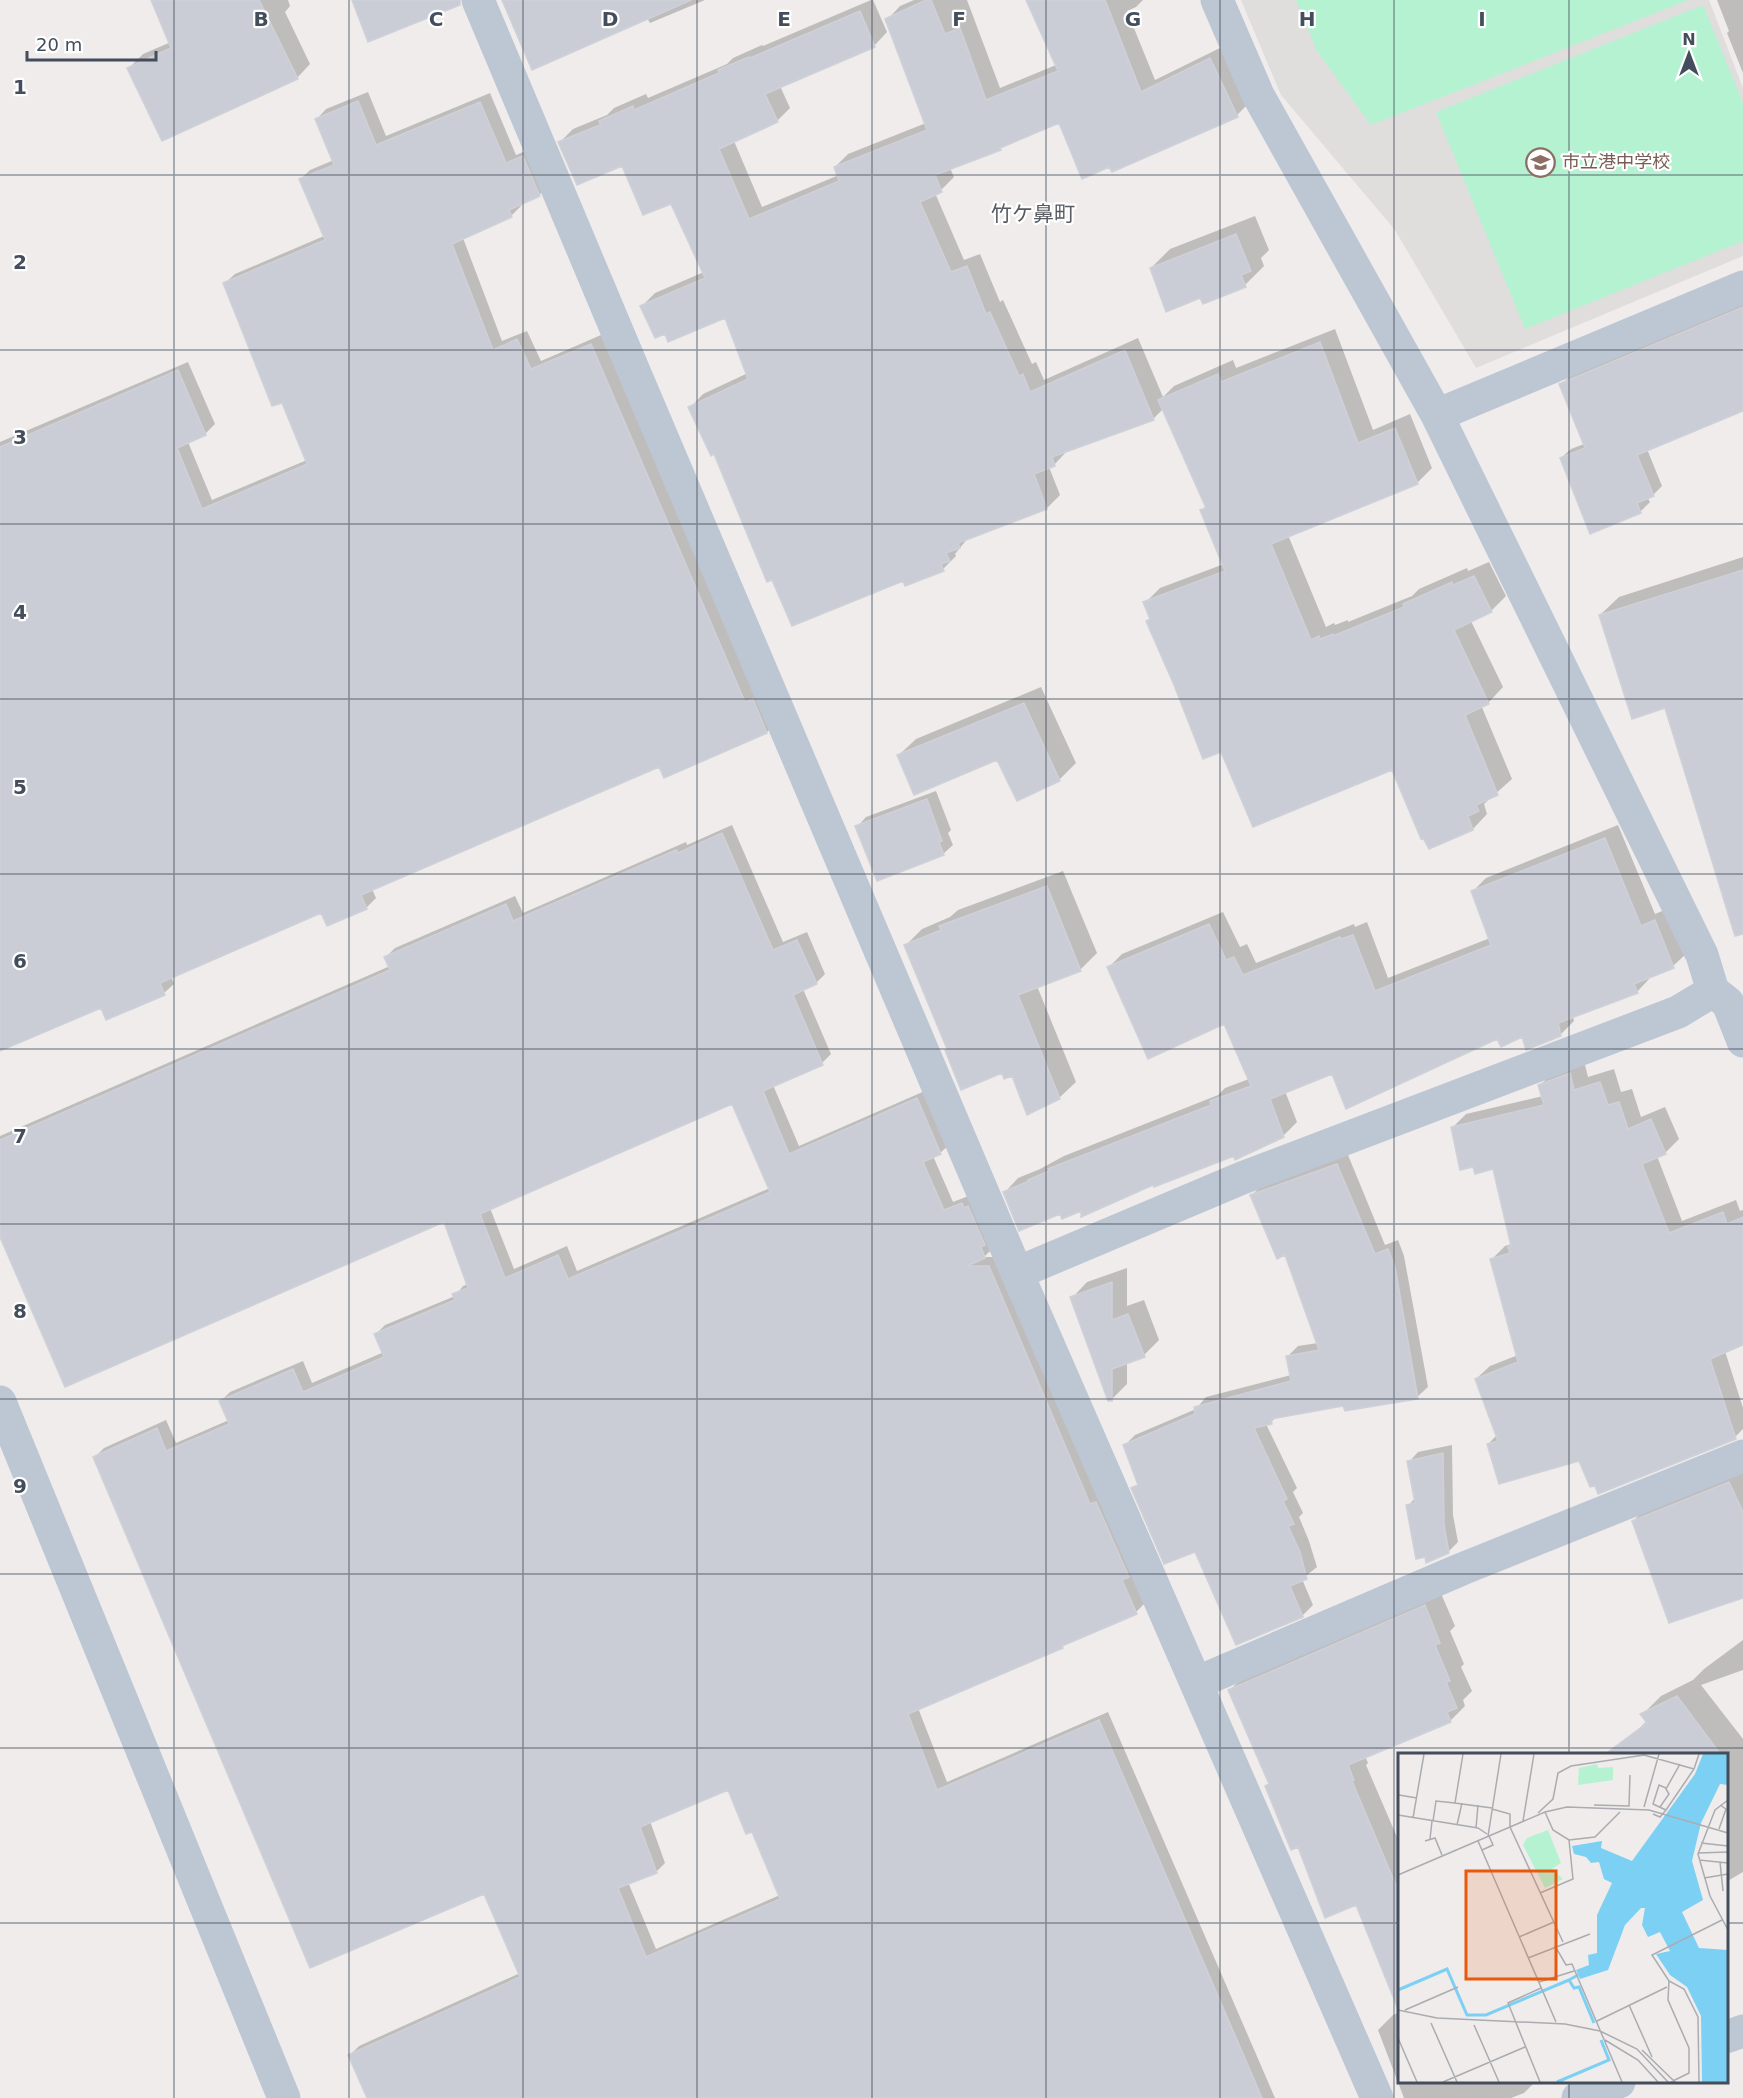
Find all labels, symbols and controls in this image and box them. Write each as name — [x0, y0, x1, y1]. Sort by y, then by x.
text: B — [253, 7, 269, 31]
text: C — [429, 7, 443, 31]
text: D — [602, 7, 618, 31]
text: E — [777, 7, 791, 31]
text: F — [952, 7, 966, 31]
text: G — [1125, 7, 1141, 31]
text: H — [1299, 7, 1315, 31]
text: I — [1478, 7, 1486, 31]
scale bar — [27, 24, 156, 62]
north arrow — [1659, 24, 1719, 84]
text: N — [1682, 30, 1696, 49]
text: 20 m — [36, 34, 82, 55]
text: 1 — [13, 75, 27, 99]
school or university icon: 市立港中学校 — [1525, 146, 1557, 178]
place label: 市立港中学校 — [1562, 151, 1670, 172]
district label: 竹ケ鼻町 — [991, 202, 1075, 226]
text: 2 — [13, 250, 27, 274]
text: 3 — [13, 425, 27, 449]
text: 4 — [13, 600, 27, 624]
text: 5 — [13, 775, 27, 799]
text: 6 — [13, 949, 27, 973]
text: 7 — [13, 1124, 27, 1148]
text: 8 — [13, 1299, 27, 1323]
text: 9 — [13, 1474, 27, 1498]
inset map — [1398, 1753, 1728, 2083]

